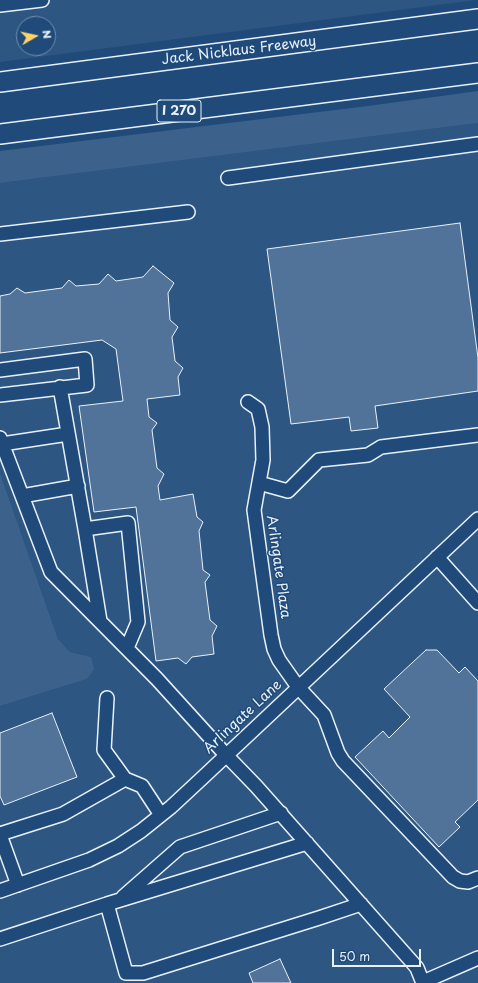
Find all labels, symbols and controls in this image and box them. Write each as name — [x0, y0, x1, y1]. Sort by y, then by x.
north arrow — [16, 16, 56, 56]
text: N — [38, 29, 56, 40]
street label: Jack Nicklaus Freeway — [161, 33, 317, 69]
road number: I 270 — [157, 100, 201, 122]
street label: Arlingate Plaza — [262, 514, 294, 620]
street label: Arlingate Lane — [200, 677, 286, 757]
scale bar — [334, 941, 423, 967]
text: 50 m — [339, 947, 370, 965]

